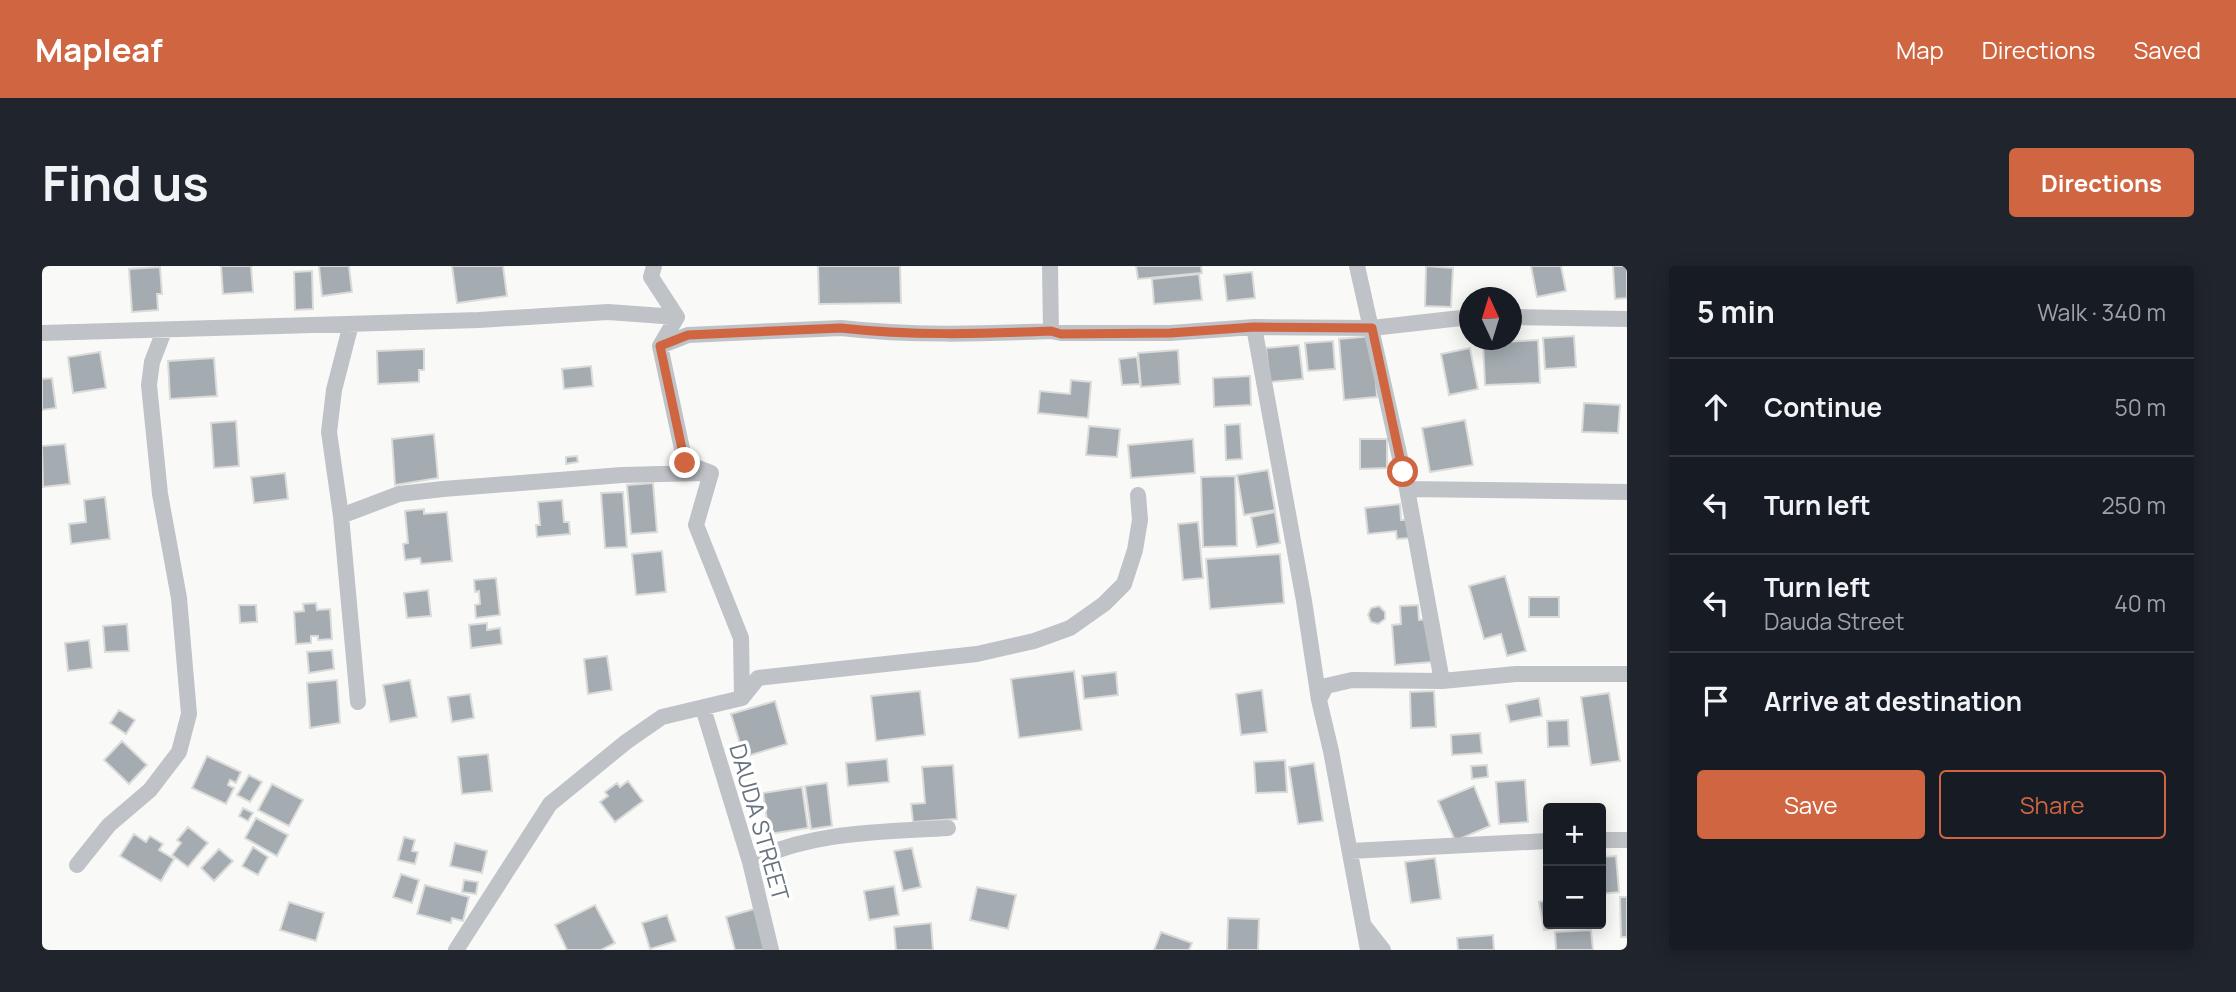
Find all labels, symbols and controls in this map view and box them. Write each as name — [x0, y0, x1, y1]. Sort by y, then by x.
text: Mapleaf — [35, 27, 163, 72]
text: Map — [1896, 33, 1944, 66]
text: Directions — [1982, 33, 2095, 66]
text: Saved — [2133, 33, 2201, 66]
button: Directions — [2009, 148, 2194, 217]
text: Find us — [42, 149, 209, 216]
north arrow — [1459, 287, 1522, 350]
text: 5 min — [1697, 291, 1775, 332]
text: Walk · 340 m — [2037, 296, 2166, 328]
icon: ahead — [1697, 388, 1735, 426]
text: Continue — [1764, 389, 1882, 425]
text: 50 m — [2115, 391, 2166, 423]
route end — [669, 447, 700, 478]
route start — [1387, 456, 1418, 487]
icon: left — [1697, 486, 1735, 524]
text: Turn left — [1764, 487, 1871, 523]
text: 250 m — [2101, 489, 2166, 521]
text: Turn left — [1764, 569, 1871, 605]
icon: left — [1697, 584, 1735, 622]
text: 40 m — [2114, 587, 2166, 619]
text: Dauda Street — [1764, 605, 1904, 637]
icon: arrive — [1697, 682, 1735, 720]
text: Arrive at destination — [1764, 683, 2022, 719]
street label: DAUDA STREET — [722, 740, 798, 904]
button: Save — [1697, 770, 1925, 839]
button: Share — [1939, 770, 2166, 839]
map controls — [1543, 803, 1606, 929]
button: + — [1543, 803, 1606, 866]
button: − — [1543, 866, 1606, 929]

